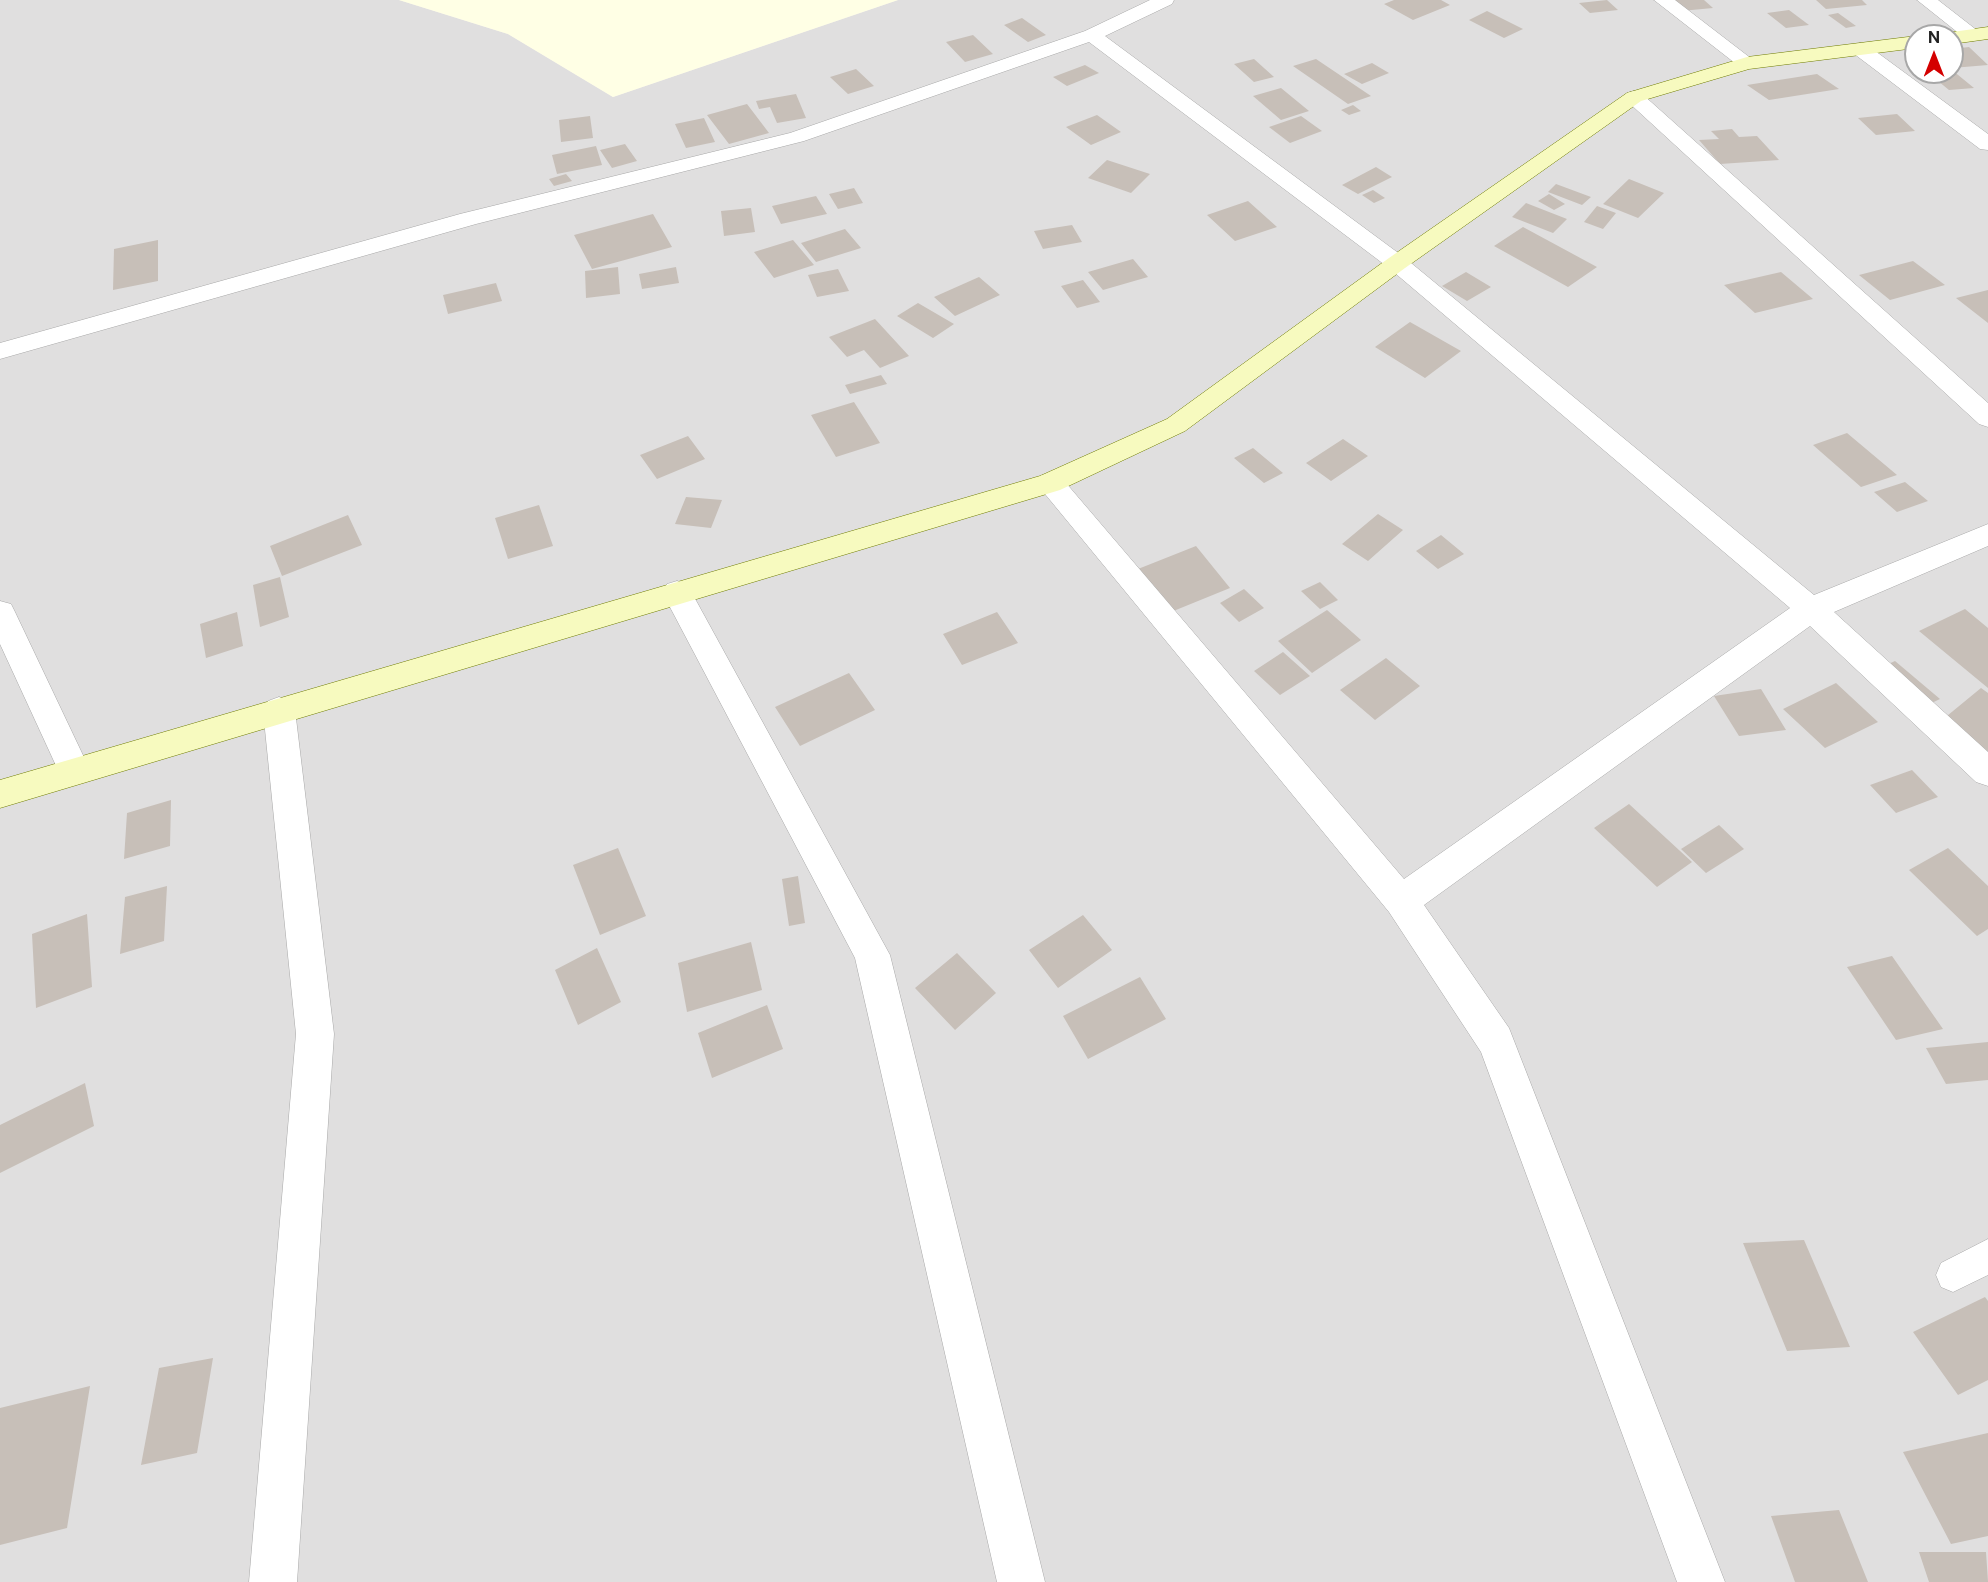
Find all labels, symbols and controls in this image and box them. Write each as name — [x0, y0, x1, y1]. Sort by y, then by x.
north arrow — [1904, 24, 1964, 84]
text: N — [1928, 28, 1940, 47]

